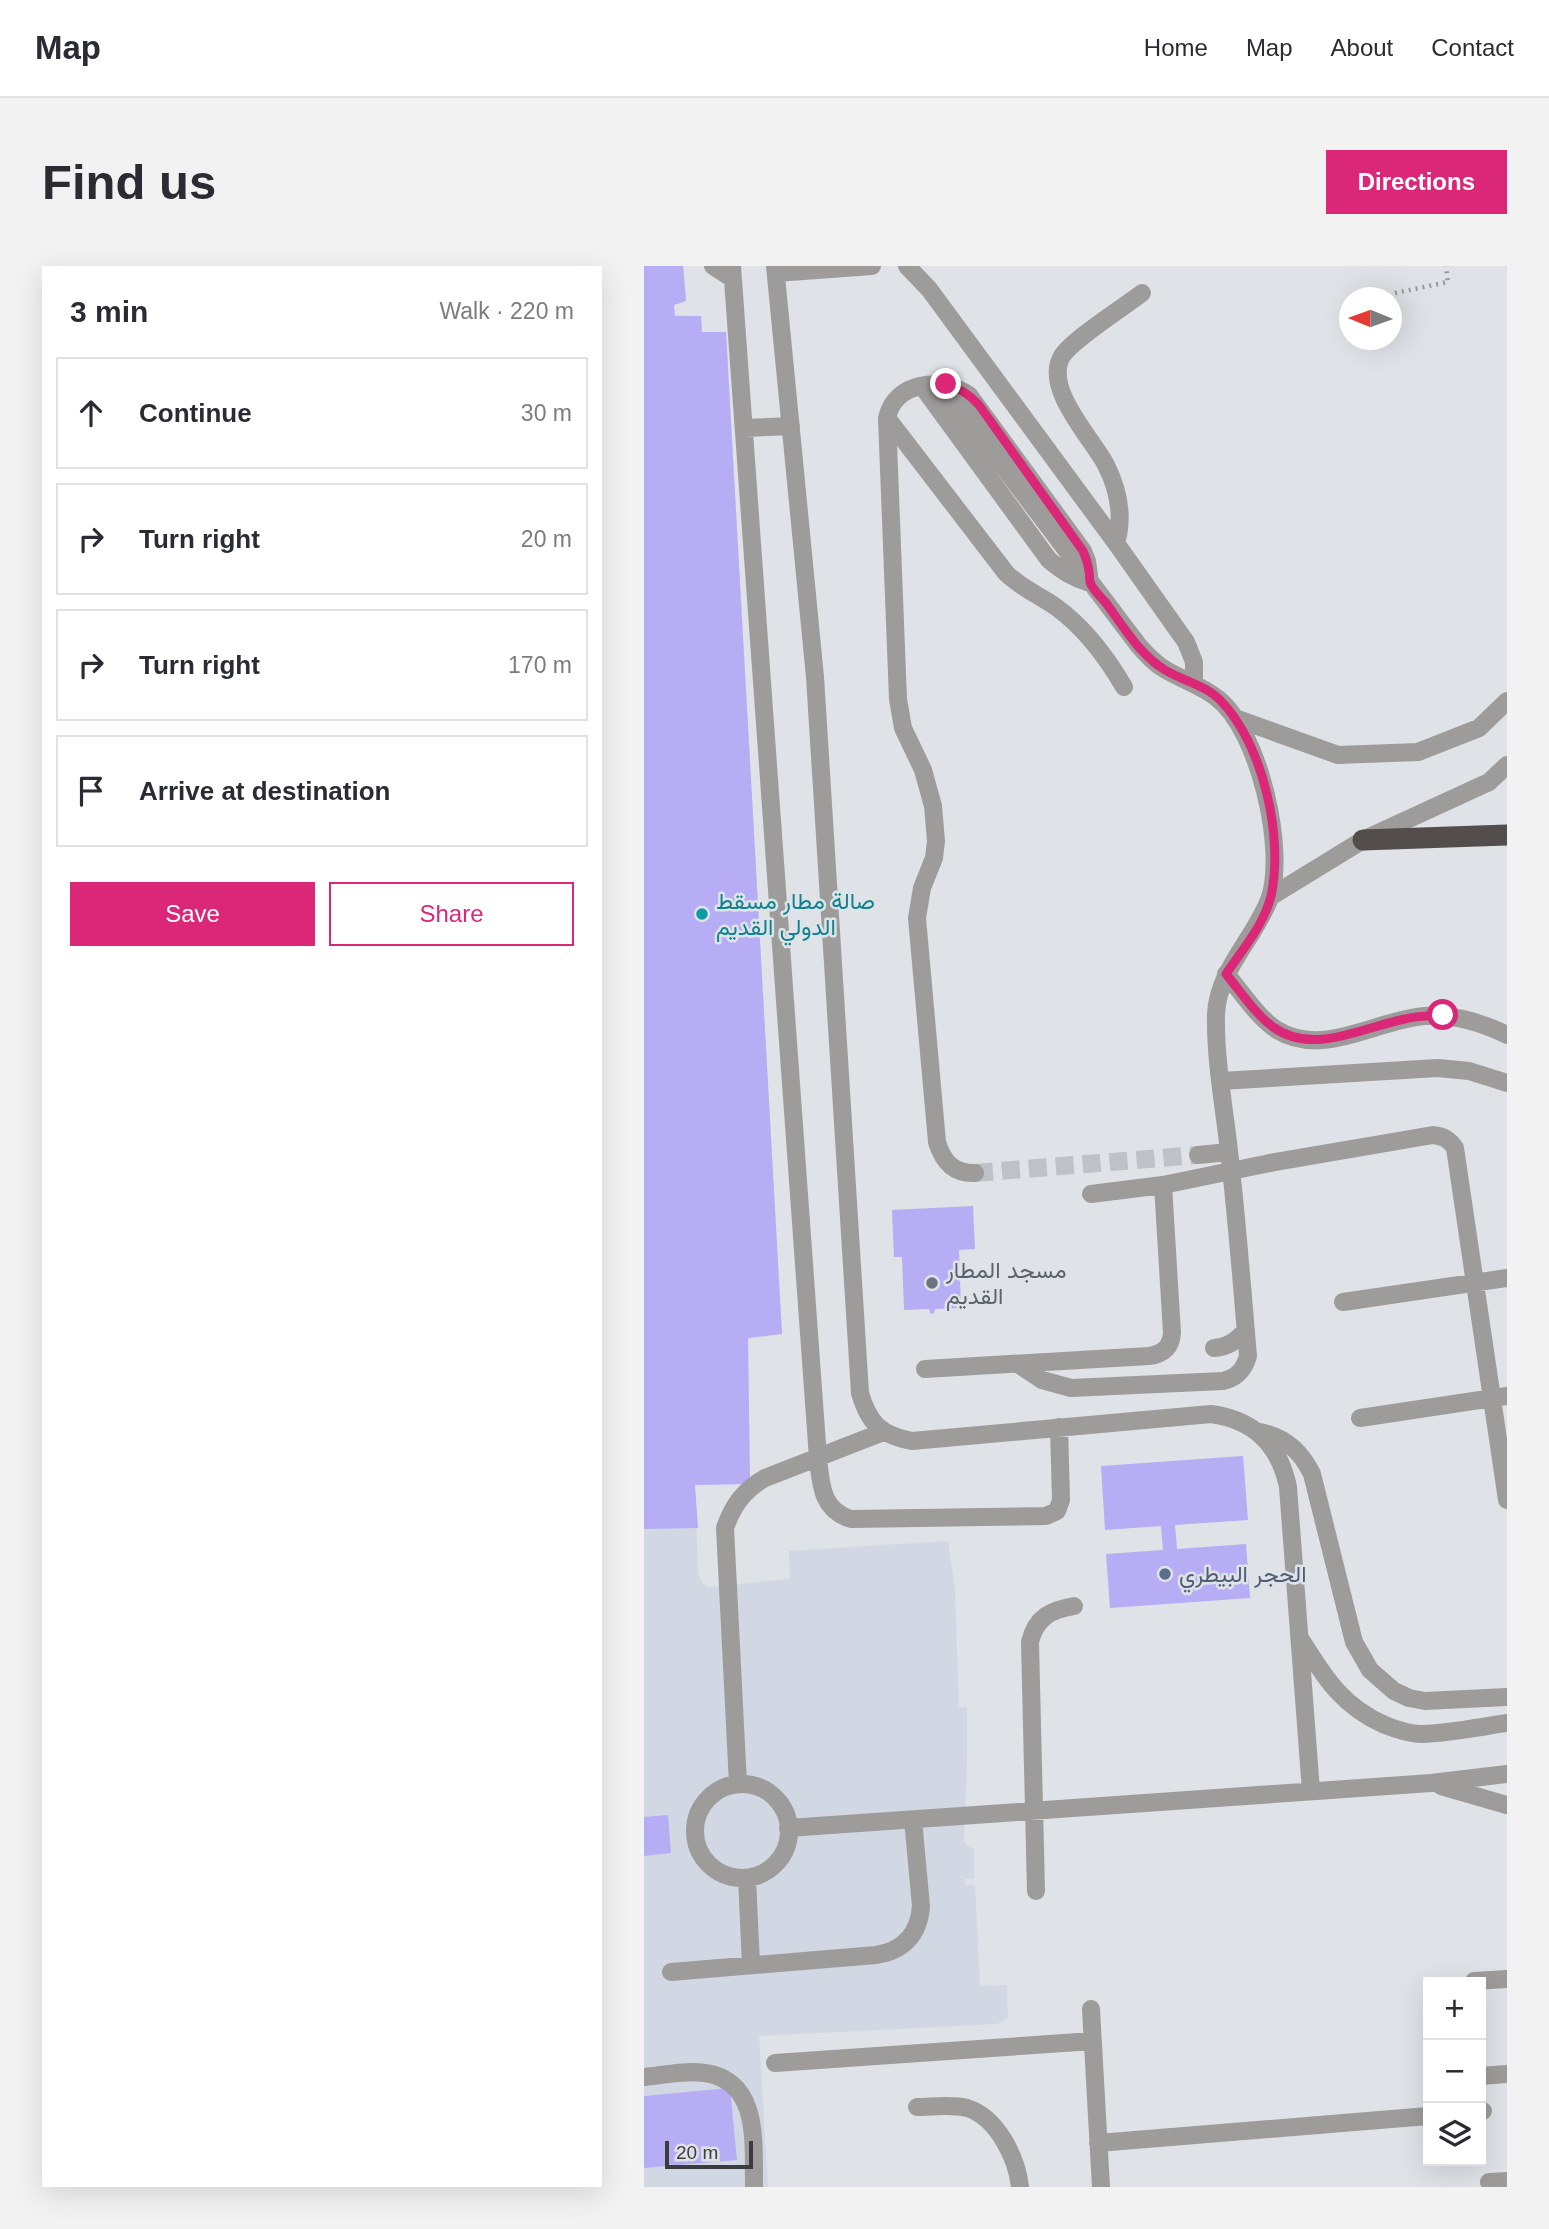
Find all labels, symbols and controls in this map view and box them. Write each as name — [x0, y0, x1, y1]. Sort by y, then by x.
text: Map — [35, 29, 101, 66]
text: Home — [1144, 34, 1208, 61]
text: Map — [1246, 34, 1293, 61]
text: About — [1331, 34, 1393, 61]
text: Contact — [1431, 34, 1514, 61]
button: Directions — [1326, 150, 1507, 214]
text: Find us — [42, 155, 216, 209]
north arrow — [1339, 287, 1402, 350]
text: 3 min — [70, 295, 148, 328]
text: Walk · 220 m — [439, 298, 574, 324]
route end — [930, 368, 961, 399]
icon: ahead — [72, 394, 110, 432]
text: Continue — [139, 398, 252, 428]
text: 30 m — [521, 400, 572, 426]
icon: right — [72, 520, 110, 558]
text: Turn right — [139, 524, 260, 554]
text: 20 m — [521, 526, 572, 552]
icon: right — [72, 646, 110, 684]
text: Turn right — [139, 650, 260, 680]
text: 170 m — [508, 652, 572, 678]
icon: arrive — [72, 772, 110, 810]
text: Arrive at destination — [139, 776, 390, 806]
button: Save — [70, 882, 315, 946]
button: Share — [329, 882, 574, 946]
place label: صالة مطار مسقط الدولي القديم — [716, 888, 875, 946]
marker: صالة مطار مسقط الدولي القديم — [694, 906, 710, 922]
route start — [1427, 999, 1458, 1030]
place label: مسجد المطار القديم — [945, 1257, 1067, 1311]
marker: مسجد المطار القديم — [924, 1275, 940, 1291]
place label: الحجر البيطري — [1179, 1561, 1307, 1593]
marker: الحجر البيطري — [1157, 1566, 1173, 1582]
map controls — [1423, 1977, 1486, 2166]
button: + — [1423, 1977, 1486, 2040]
button: − — [1423, 2040, 1486, 2103]
button: layers — [1423, 2103, 1486, 2166]
scale bar — [665, 2138, 752, 2170]
text: 20 m — [676, 2142, 718, 2163]

